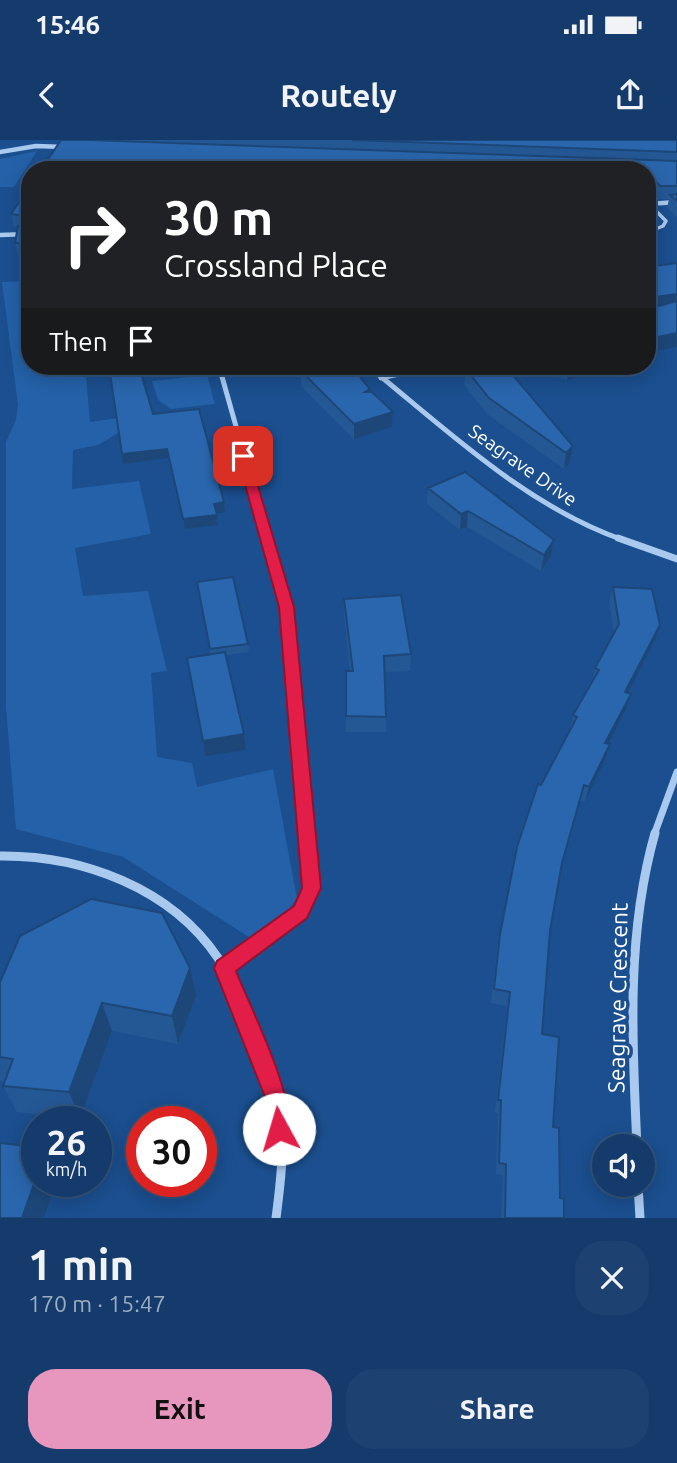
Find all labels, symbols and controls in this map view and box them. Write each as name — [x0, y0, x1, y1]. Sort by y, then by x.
text: 15:46 — [35, 10, 100, 39]
icon: back — [28, 76, 66, 114]
icon: share — [611, 76, 649, 114]
text: Routely — [280, 77, 397, 113]
icon: right — [49, 189, 140, 280]
text: 30 m — [164, 189, 273, 244]
text: Crossland Place — [164, 247, 388, 283]
icon: arrive — [122, 322, 160, 360]
text: Then — [49, 327, 108, 356]
street label: Seagrave Drive — [465, 420, 581, 510]
pin — [213, 426, 273, 486]
icon: arrive — [224, 437, 262, 475]
street label: Seagrave Crescent — [603, 903, 632, 1093]
position arrow — [242, 1092, 316, 1166]
speed limit sign: 30 — [126, 1106, 217, 1197]
text: 26 — [47, 1122, 86, 1162]
map controls — [592, 1134, 655, 1197]
button: sound — [592, 1134, 655, 1197]
text: km/h — [46, 1159, 87, 1179]
text: 1 min — [28, 1241, 134, 1288]
button: close — [575, 1241, 649, 1315]
text: 170 m · 15:47 — [28, 1291, 166, 1316]
button: Exit — [28, 1369, 332, 1449]
button: Share — [346, 1369, 649, 1449]

